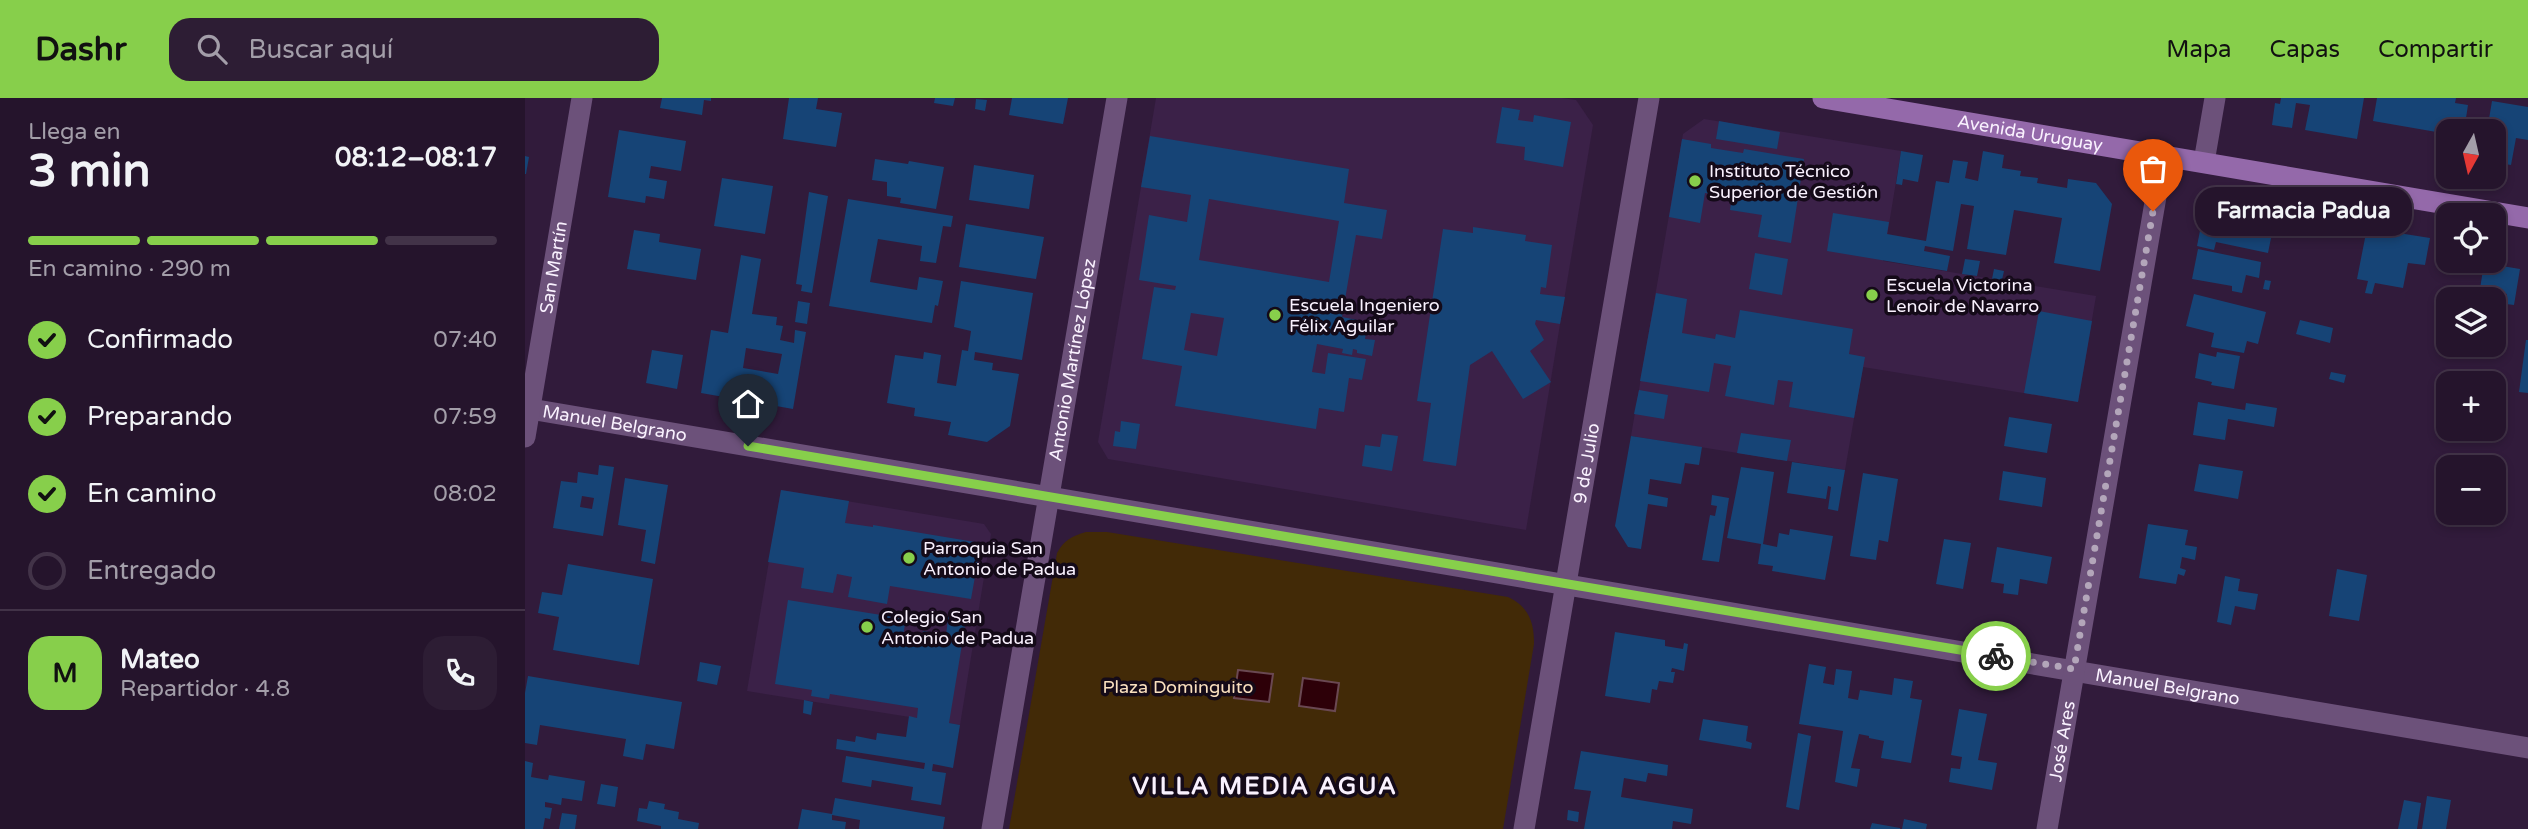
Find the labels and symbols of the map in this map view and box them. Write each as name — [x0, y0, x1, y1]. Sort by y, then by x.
street label: Avenida Uruguay — [1956, 110, 2105, 156]
north arrow — [2436, 119, 2506, 189]
pin — [2123, 139, 2183, 211]
place label: Instituto Técnico Superior de Gestión — [1709, 160, 1878, 203]
marker: Instituto Técnico Superior de Gestión — [1687, 173, 1703, 189]
callout: Farmacia Padua — [2195, 186, 2412, 236]
street label: San Martín — [535, 219, 572, 315]
street label: Antonio Martínez López — [1044, 257, 1100, 463]
place label: Escuela Victorina Lenoir de Navarro — [1886, 274, 2039, 317]
marker: Escuela Victorina Lenoir de Navarro — [1864, 287, 1880, 303]
place label: Escuela Ingeniero Félix Aguilar — [1289, 294, 1440, 337]
marker: Escuela Ingeniero Félix Aguilar — [1267, 307, 1283, 323]
pin — [718, 374, 778, 446]
street label: Manuel Belgrano — [541, 400, 689, 446]
street label: 9 de Julio — [1569, 421, 1604, 505]
place label: Parroquia San Antonio de Padua — [923, 537, 1076, 580]
marker: Parroquia San Antonio de Padua — [901, 550, 917, 566]
place label: Colegio San Antonio de Padua — [881, 606, 1034, 649]
marker: Colegio San Antonio de Padua — [859, 619, 875, 635]
courier — [1961, 621, 2031, 691]
street label: Manuel Belgrano — [2094, 664, 2241, 710]
park label: Plaza Dominguito — [1103, 676, 1254, 698]
street label: José Ares — [2044, 699, 2080, 783]
district label: VILLA MEDIA AGUA — [1132, 772, 1398, 801]

